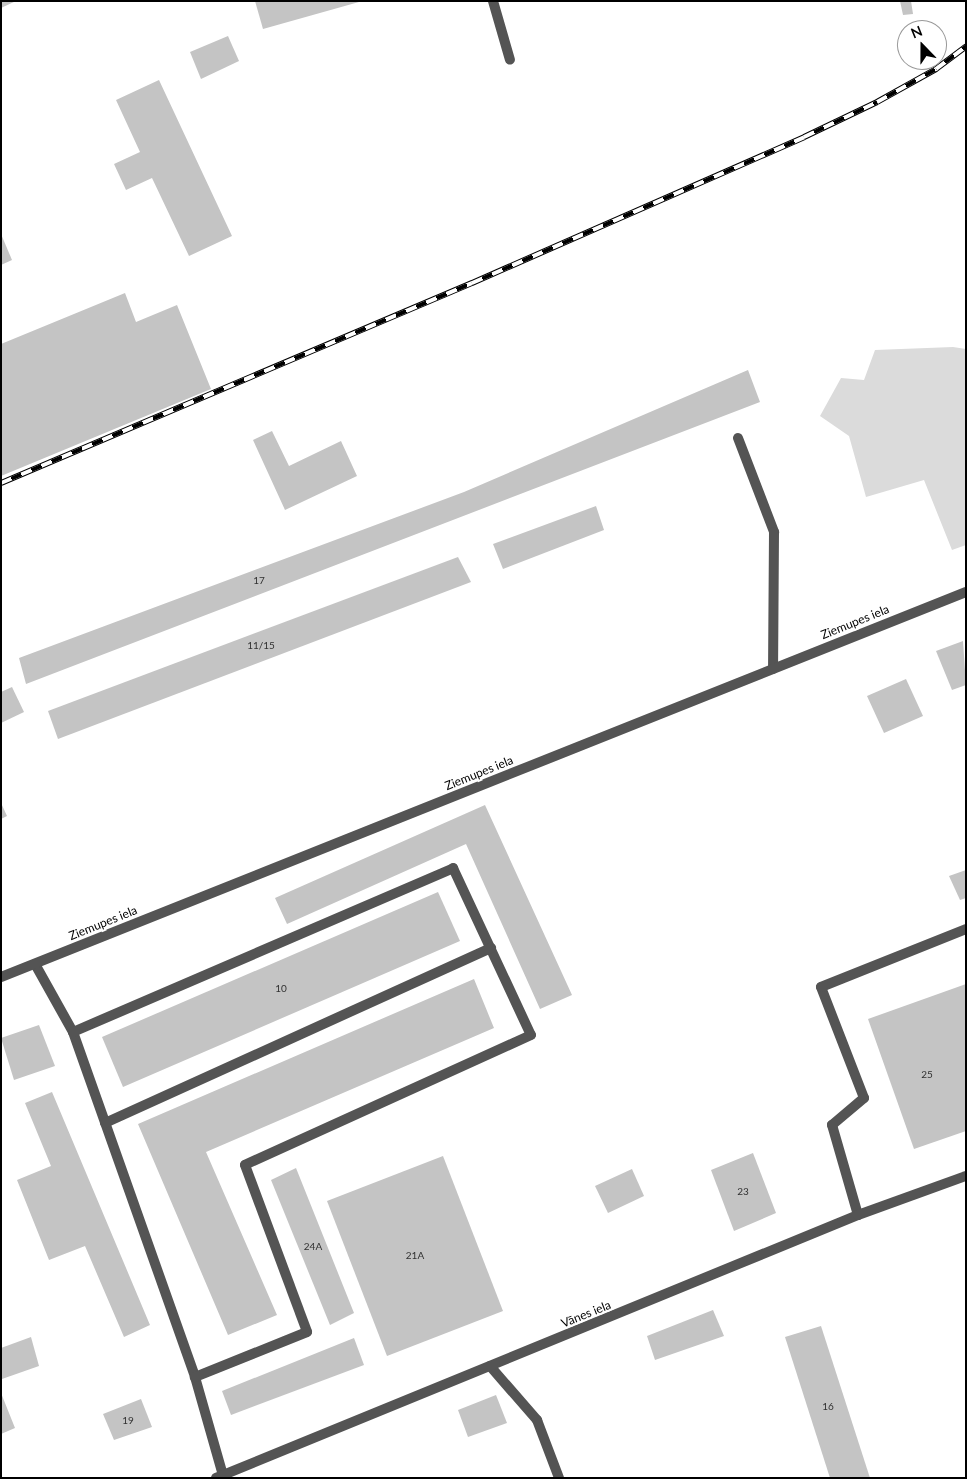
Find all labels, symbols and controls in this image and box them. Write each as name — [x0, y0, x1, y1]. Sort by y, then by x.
north arrow — [897, 20, 947, 70]
text: N — [908, 22, 925, 41]
house number: 17 — [253, 575, 265, 587]
street label: Ziemupes iela — [819, 602, 891, 642]
house number: 11/15 — [247, 640, 275, 652]
street label: Ziemupes iela — [443, 753, 515, 793]
street label: Ziemupes iela — [67, 903, 139, 943]
house number: 10 — [275, 983, 287, 995]
house number: 25 — [921, 1069, 933, 1081]
house number: 23 — [737, 1186, 749, 1198]
house number: 24A — [304, 1241, 322, 1253]
house number: 21A — [406, 1250, 424, 1262]
street label: Vānes iela — [559, 1297, 613, 1331]
house number: 16 — [822, 1401, 834, 1413]
house number: 19 — [122, 1415, 134, 1427]

